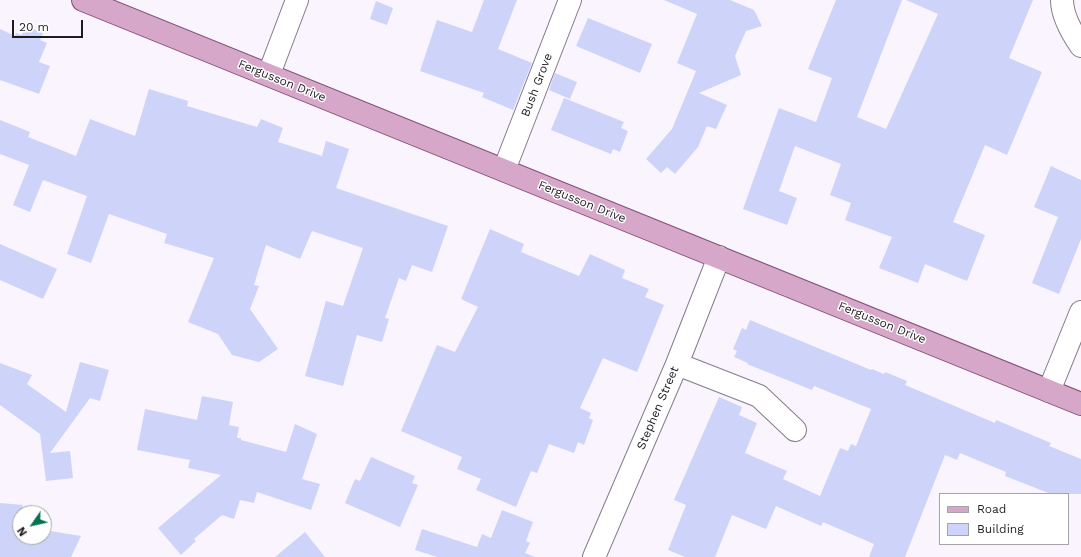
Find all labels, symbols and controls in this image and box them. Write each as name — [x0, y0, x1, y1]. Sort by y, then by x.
scale bar — [14, 12, 85, 38]
text: 20 m — [19, 20, 49, 34]
street label: Bush Grove — [518, 51, 556, 119]
street label: Fergusson Drive — [236, 57, 328, 105]
street label: Fergusson Drive — [536, 178, 628, 226]
street label: Fergusson Drive — [836, 299, 928, 347]
street label: Stephen Street — [634, 364, 682, 452]
legend — [939, 493, 1069, 545]
text: Road — [977, 502, 1006, 516]
north arrow — [12, 505, 52, 545]
text: Building — [977, 522, 1024, 536]
text: N — [15, 524, 30, 538]

